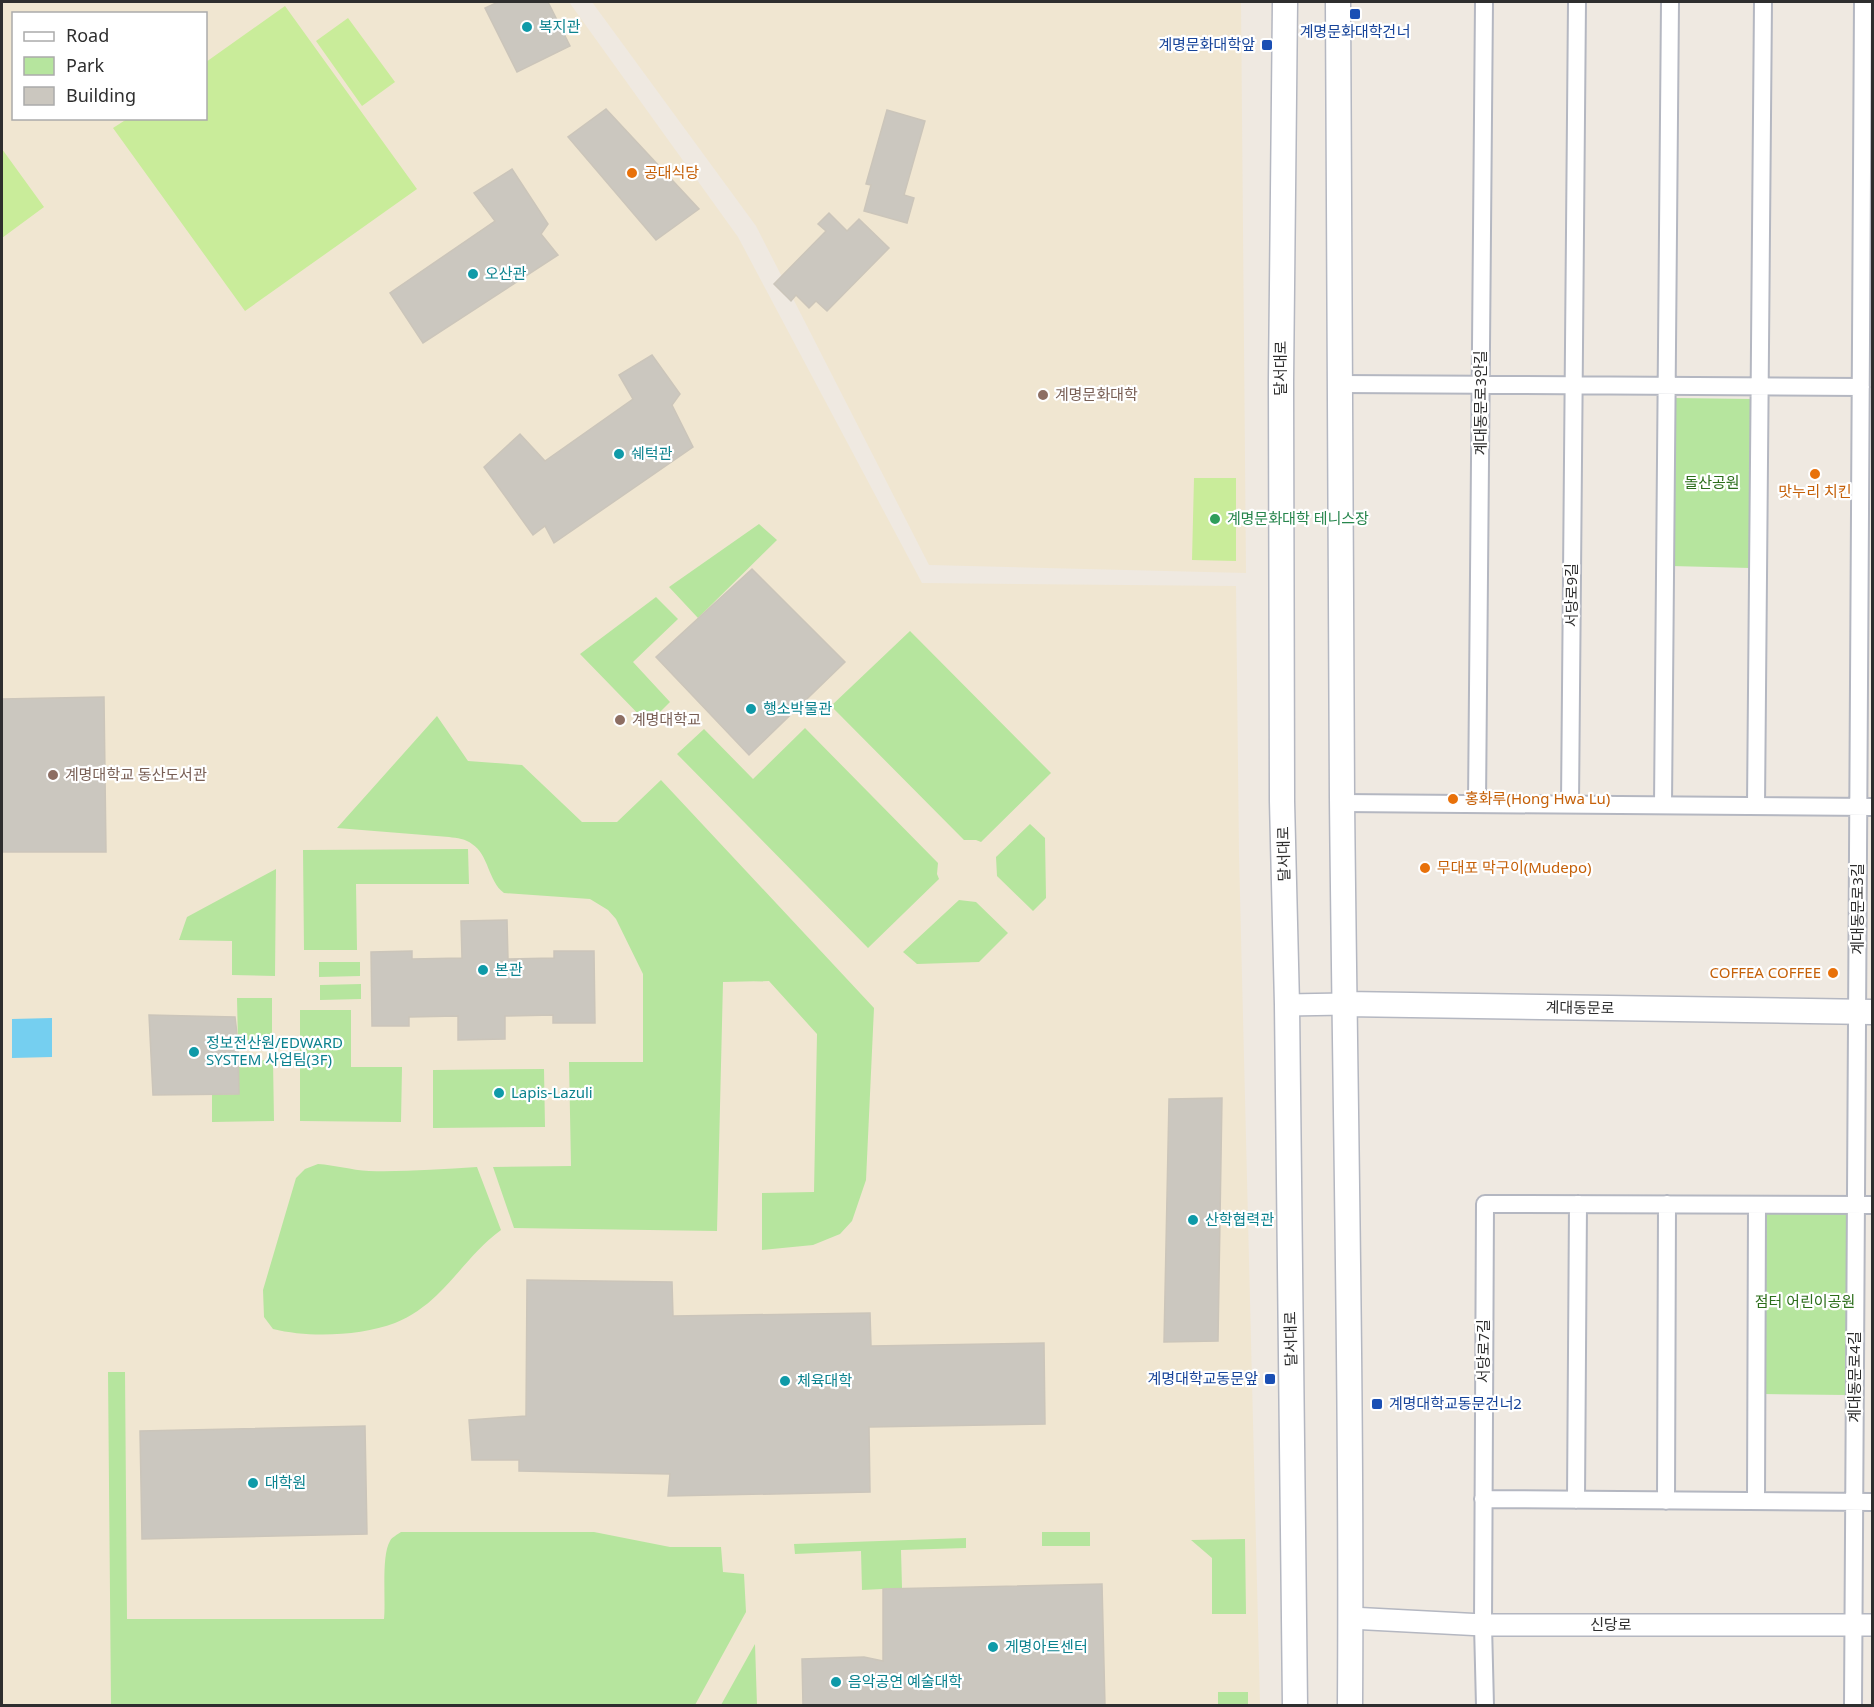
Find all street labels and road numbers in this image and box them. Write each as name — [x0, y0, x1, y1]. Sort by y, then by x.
street label: 달서대로 — [1270, 340, 1290, 396]
street label: 계대동문로3안길 — [1470, 350, 1490, 456]
street label: 서당로9길 — [1561, 563, 1581, 627]
street label: 달서대로 — [1273, 826, 1293, 882]
street label: 계대동문로3길 — [1847, 863, 1867, 955]
street label: 계대동문로 — [1545, 996, 1615, 1018]
street label: 달서대로 — [1280, 1311, 1300, 1367]
street label: 서당로7길 — [1473, 1319, 1493, 1383]
street label: 계대동문로4길 — [1844, 1331, 1864, 1423]
street label: 신당로 — [1590, 1614, 1632, 1634]

